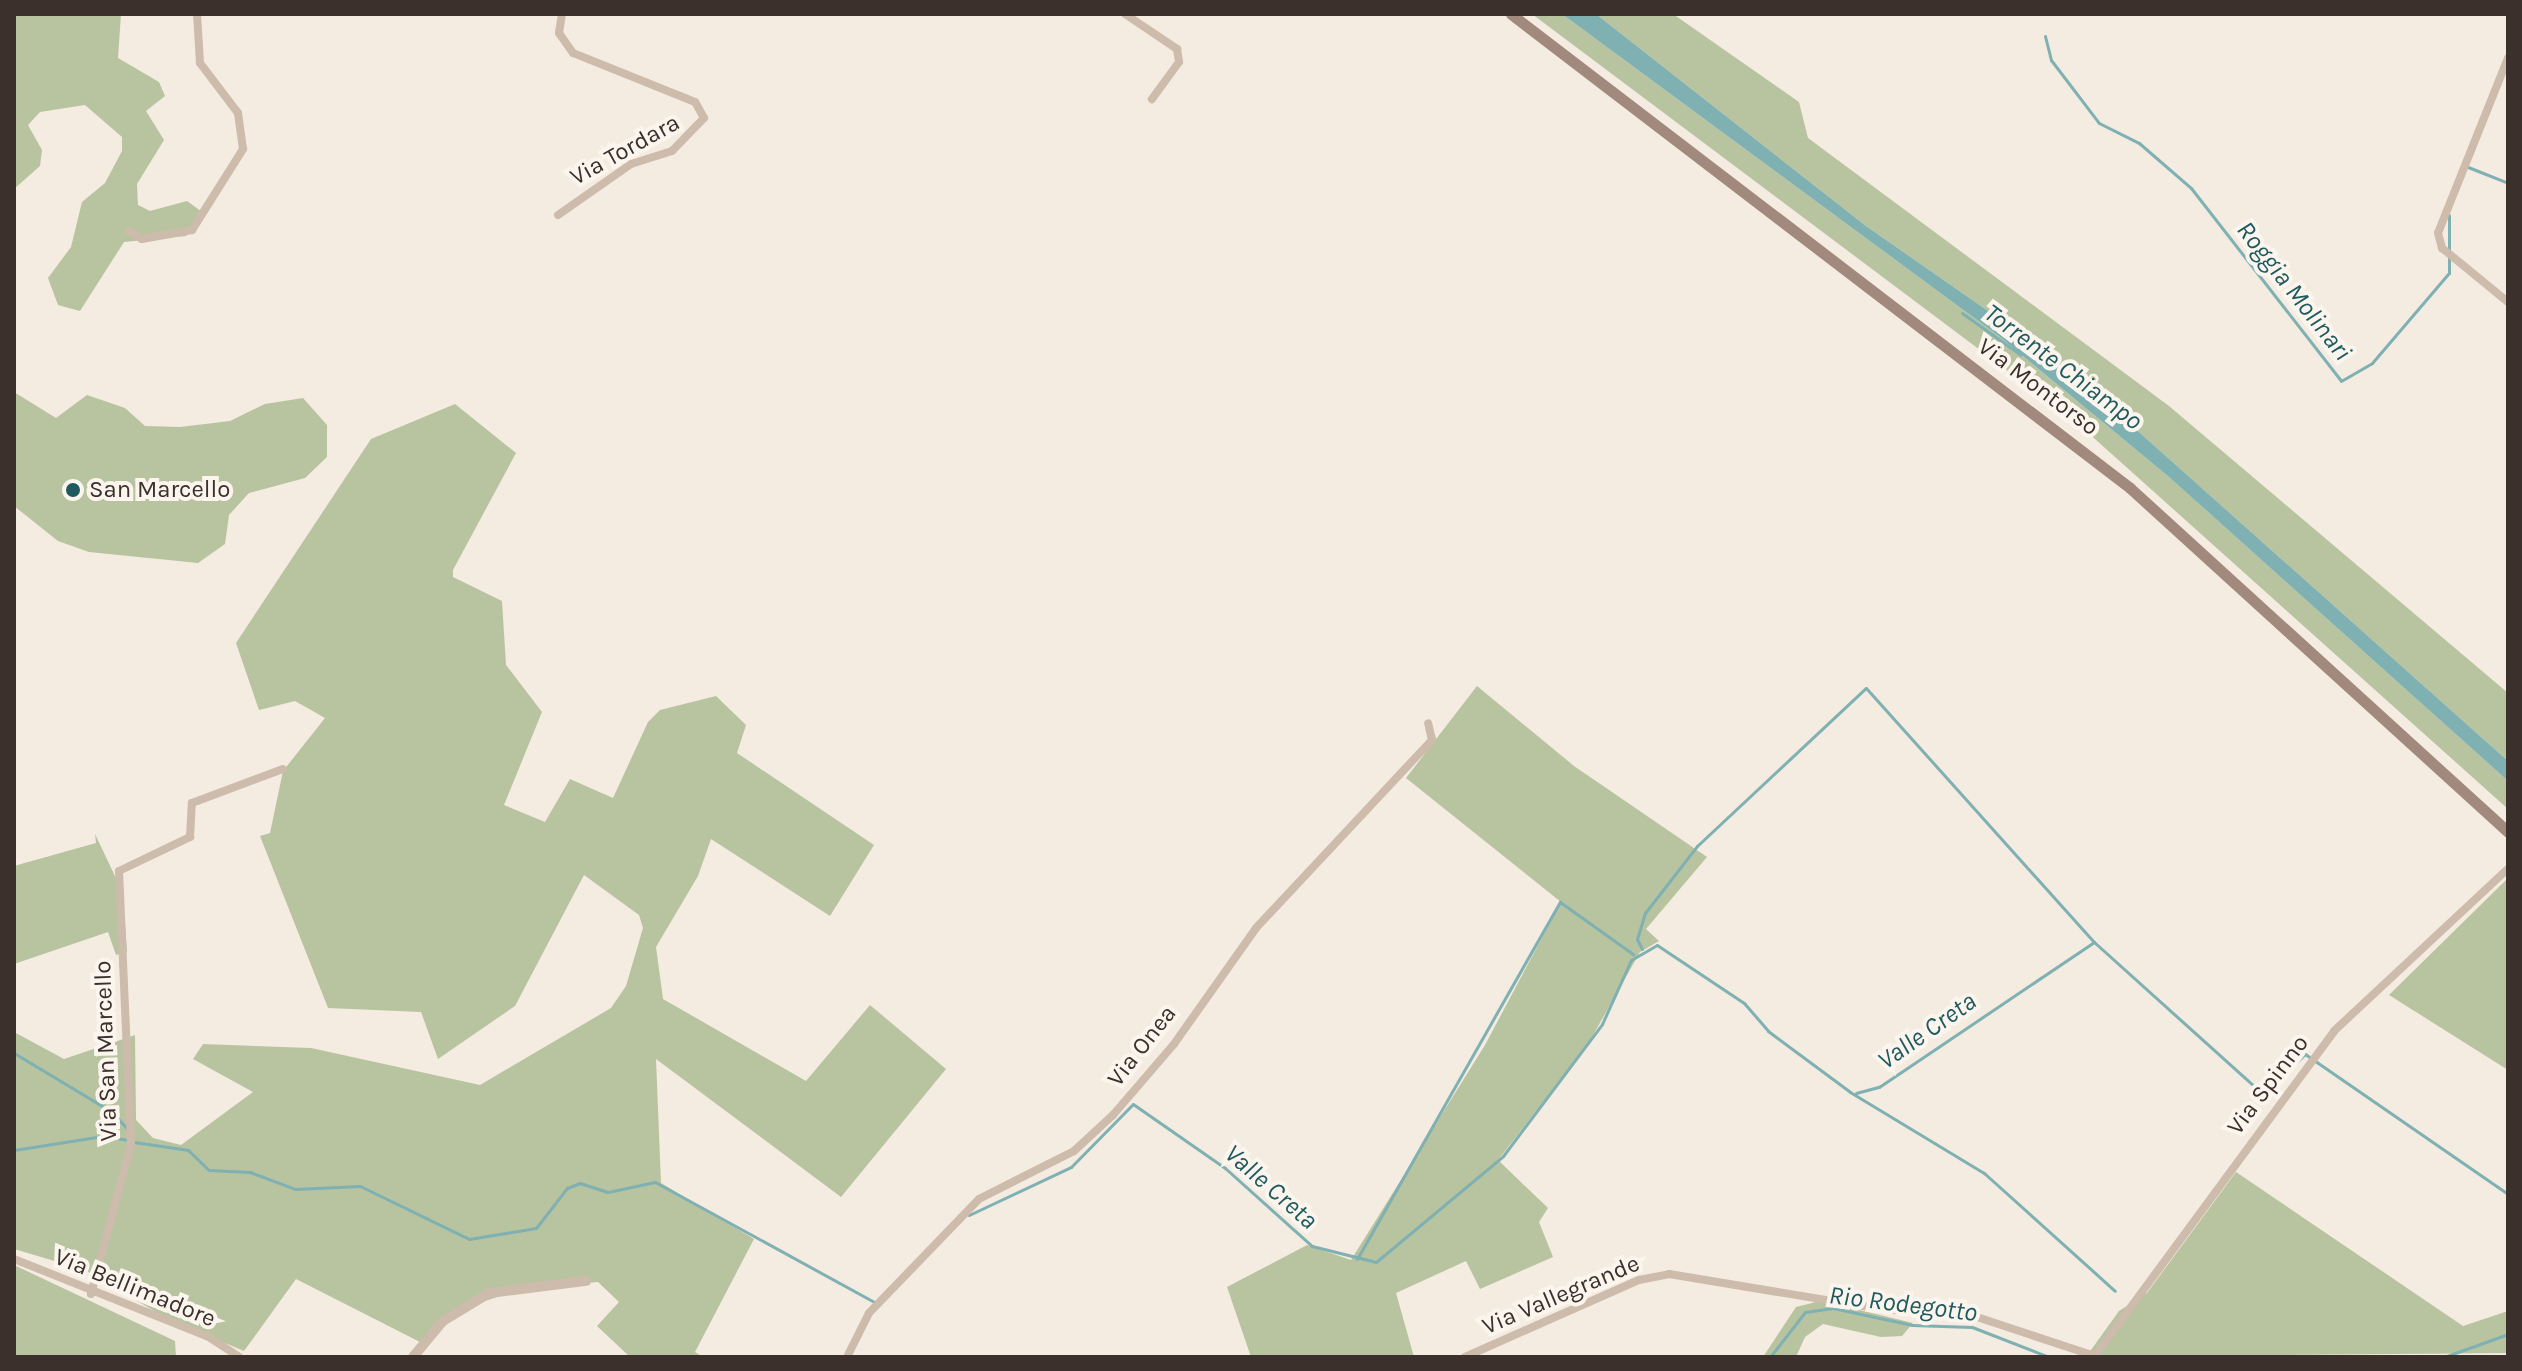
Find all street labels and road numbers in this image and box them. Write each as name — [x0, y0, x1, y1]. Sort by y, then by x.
street label: Via Tordara — [565, 108, 685, 192]
street label: Via Montorso — [1972, 332, 2104, 442]
street label: Via San Marcello — [88, 960, 124, 1142]
street label: Via Onea — [1101, 1000, 1183, 1092]
street label: Via Spinno — [2221, 1029, 2315, 1141]
street label: Via Bellimadore — [50, 1243, 220, 1333]
street label: Via Vallegrande — [1478, 1249, 1644, 1341]

